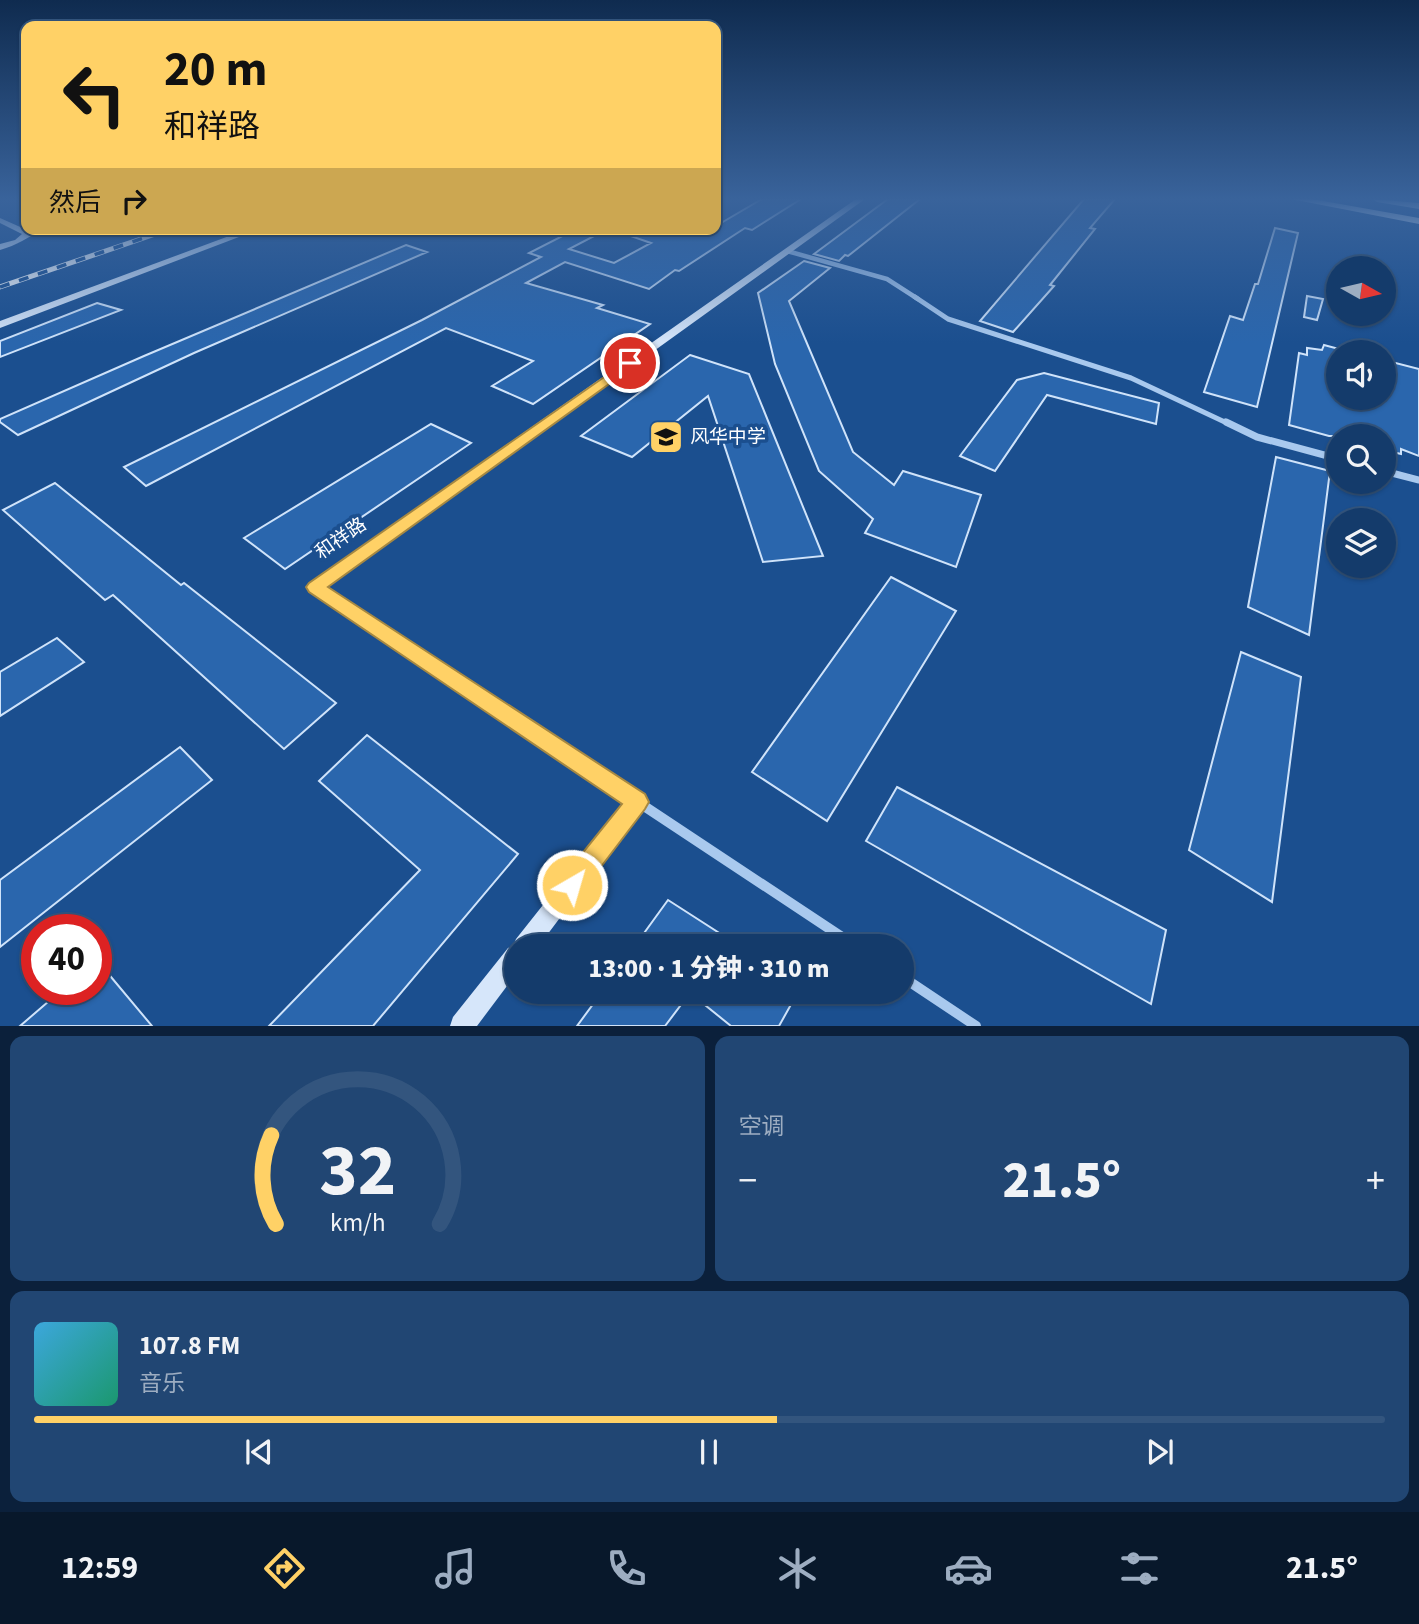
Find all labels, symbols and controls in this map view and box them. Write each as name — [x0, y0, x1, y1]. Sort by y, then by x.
text: 20 m — [164, 35, 268, 105]
icon: left — [49, 49, 140, 140]
text: 和祥路 — [164, 104, 260, 150]
icon: right — [115, 182, 153, 220]
text: 然后 — [49, 184, 101, 221]
north arrow — [1326, 256, 1396, 326]
map controls — [1326, 256, 1396, 578]
pin — [600, 333, 660, 393]
button: sound — [1326, 340, 1396, 410]
icon: arrive — [611, 344, 649, 382]
school or university icon: 风华中学 — [647, 418, 685, 456]
place label: 风华中学 — [690, 424, 766, 451]
button: search — [1326, 424, 1396, 494]
button: layers — [1326, 508, 1396, 578]
street label: 和祥路 — [310, 512, 372, 566]
position arrow — [535, 848, 609, 922]
speed limit sign: 40 — [21, 914, 112, 1005]
text: 13:00 · 1 分钟 · 310 m — [589, 950, 829, 987]
text: 空调 — [739, 1110, 785, 1143]
text: 32 — [319, 1120, 396, 1224]
text: 21.5° — [1002, 1144, 1121, 1218]
text: − — [739, 1154, 757, 1208]
text: + — [1366, 1154, 1385, 1208]
text: km/h — [330, 1205, 385, 1241]
text: 107.8 FM — [139, 1327, 240, 1364]
text: 音乐 — [139, 1367, 185, 1400]
icon: previous — [240, 1433, 278, 1471]
icon: pause — [690, 1433, 728, 1471]
icon: next — [1141, 1433, 1179, 1471]
icon: directions — [260, 1544, 309, 1593]
icon: music — [431, 1544, 480, 1593]
icon: phone — [602, 1544, 651, 1593]
icon: climate — [773, 1544, 822, 1593]
icon: car — [944, 1544, 993, 1593]
icon: filters — [1115, 1544, 1164, 1593]
text: 12:59 — [61, 1545, 138, 1591]
text: 21.5° — [1286, 1545, 1358, 1591]

